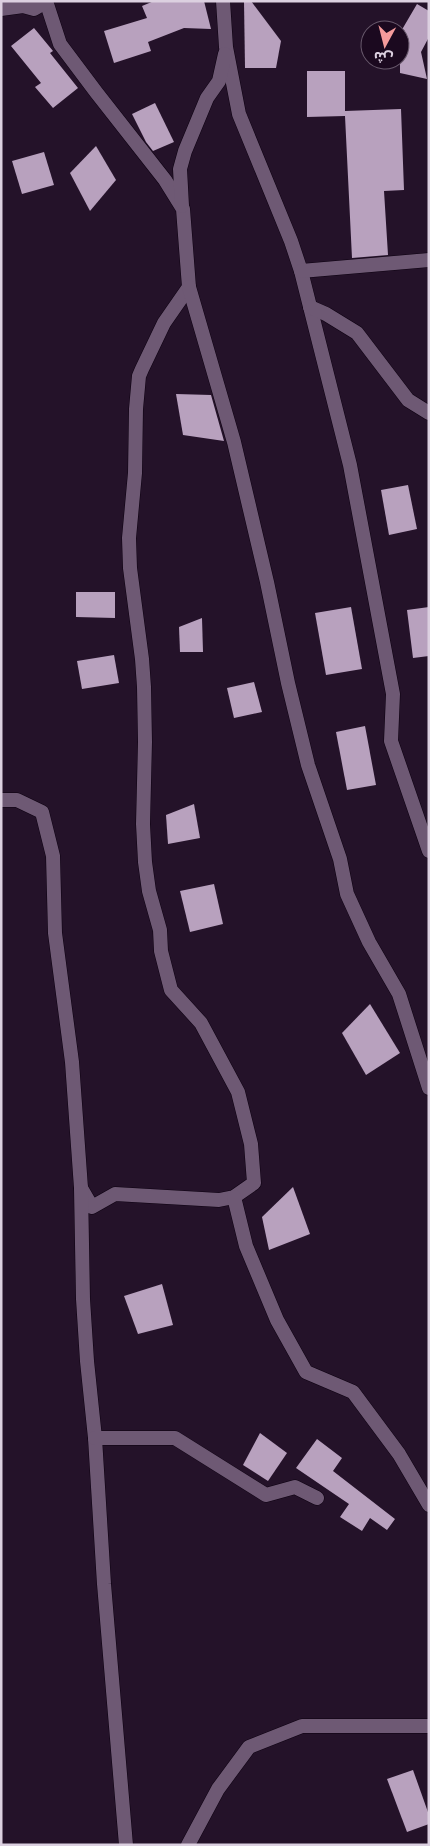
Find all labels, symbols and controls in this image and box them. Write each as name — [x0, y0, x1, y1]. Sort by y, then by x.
north arrow — [360, 20, 410, 70]
text: ش — [373, 48, 394, 68]

